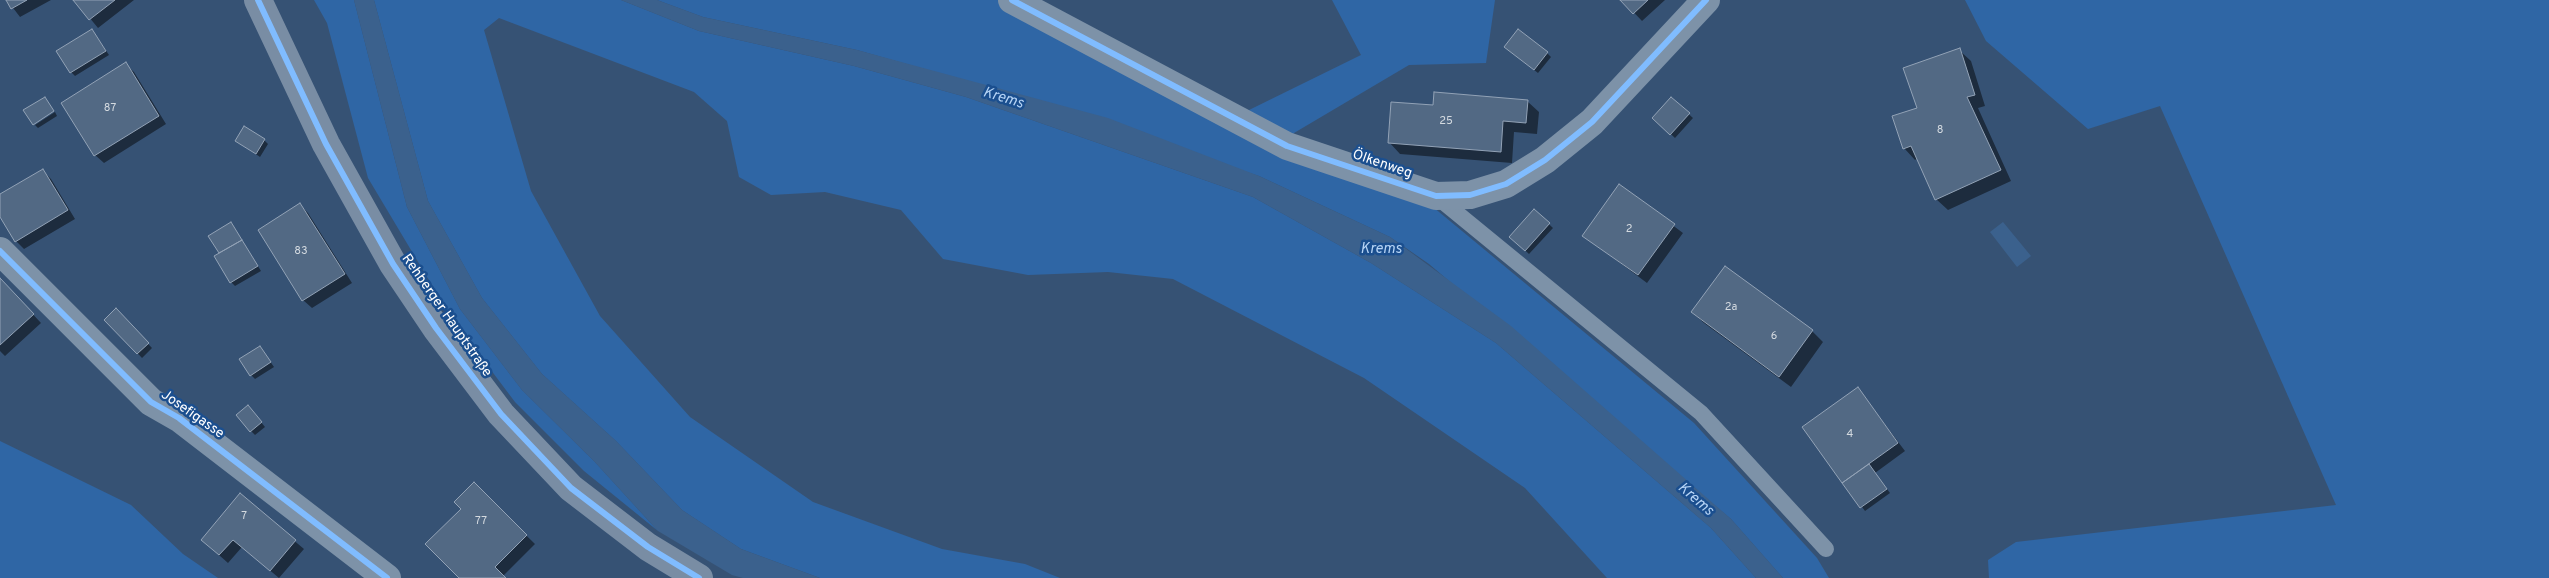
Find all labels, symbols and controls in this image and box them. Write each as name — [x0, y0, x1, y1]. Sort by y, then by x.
water label: Krems — [980, 84, 1026, 114]
house number: 87 — [104, 102, 116, 116]
house number: 25 — [1439, 115, 1453, 129]
house number: 8 — [1937, 124, 1943, 138]
street label: Ölkenweg — [1350, 147, 1414, 183]
house number: 2 — [1626, 223, 1632, 237]
water label: Krems — [1360, 241, 1402, 259]
house number: 83 — [294, 245, 308, 259]
street label: Rehberger Hauptstraße — [397, 251, 495, 381]
house number: 2a — [1725, 301, 1737, 315]
house number: 6 — [1771, 330, 1777, 344]
street label: Josefigasse — [157, 387, 227, 443]
house number: 4 — [1847, 428, 1853, 442]
water label: Krems — [1673, 480, 1717, 520]
house number: 7 — [241, 510, 247, 524]
house number: 77 — [475, 515, 487, 529]

